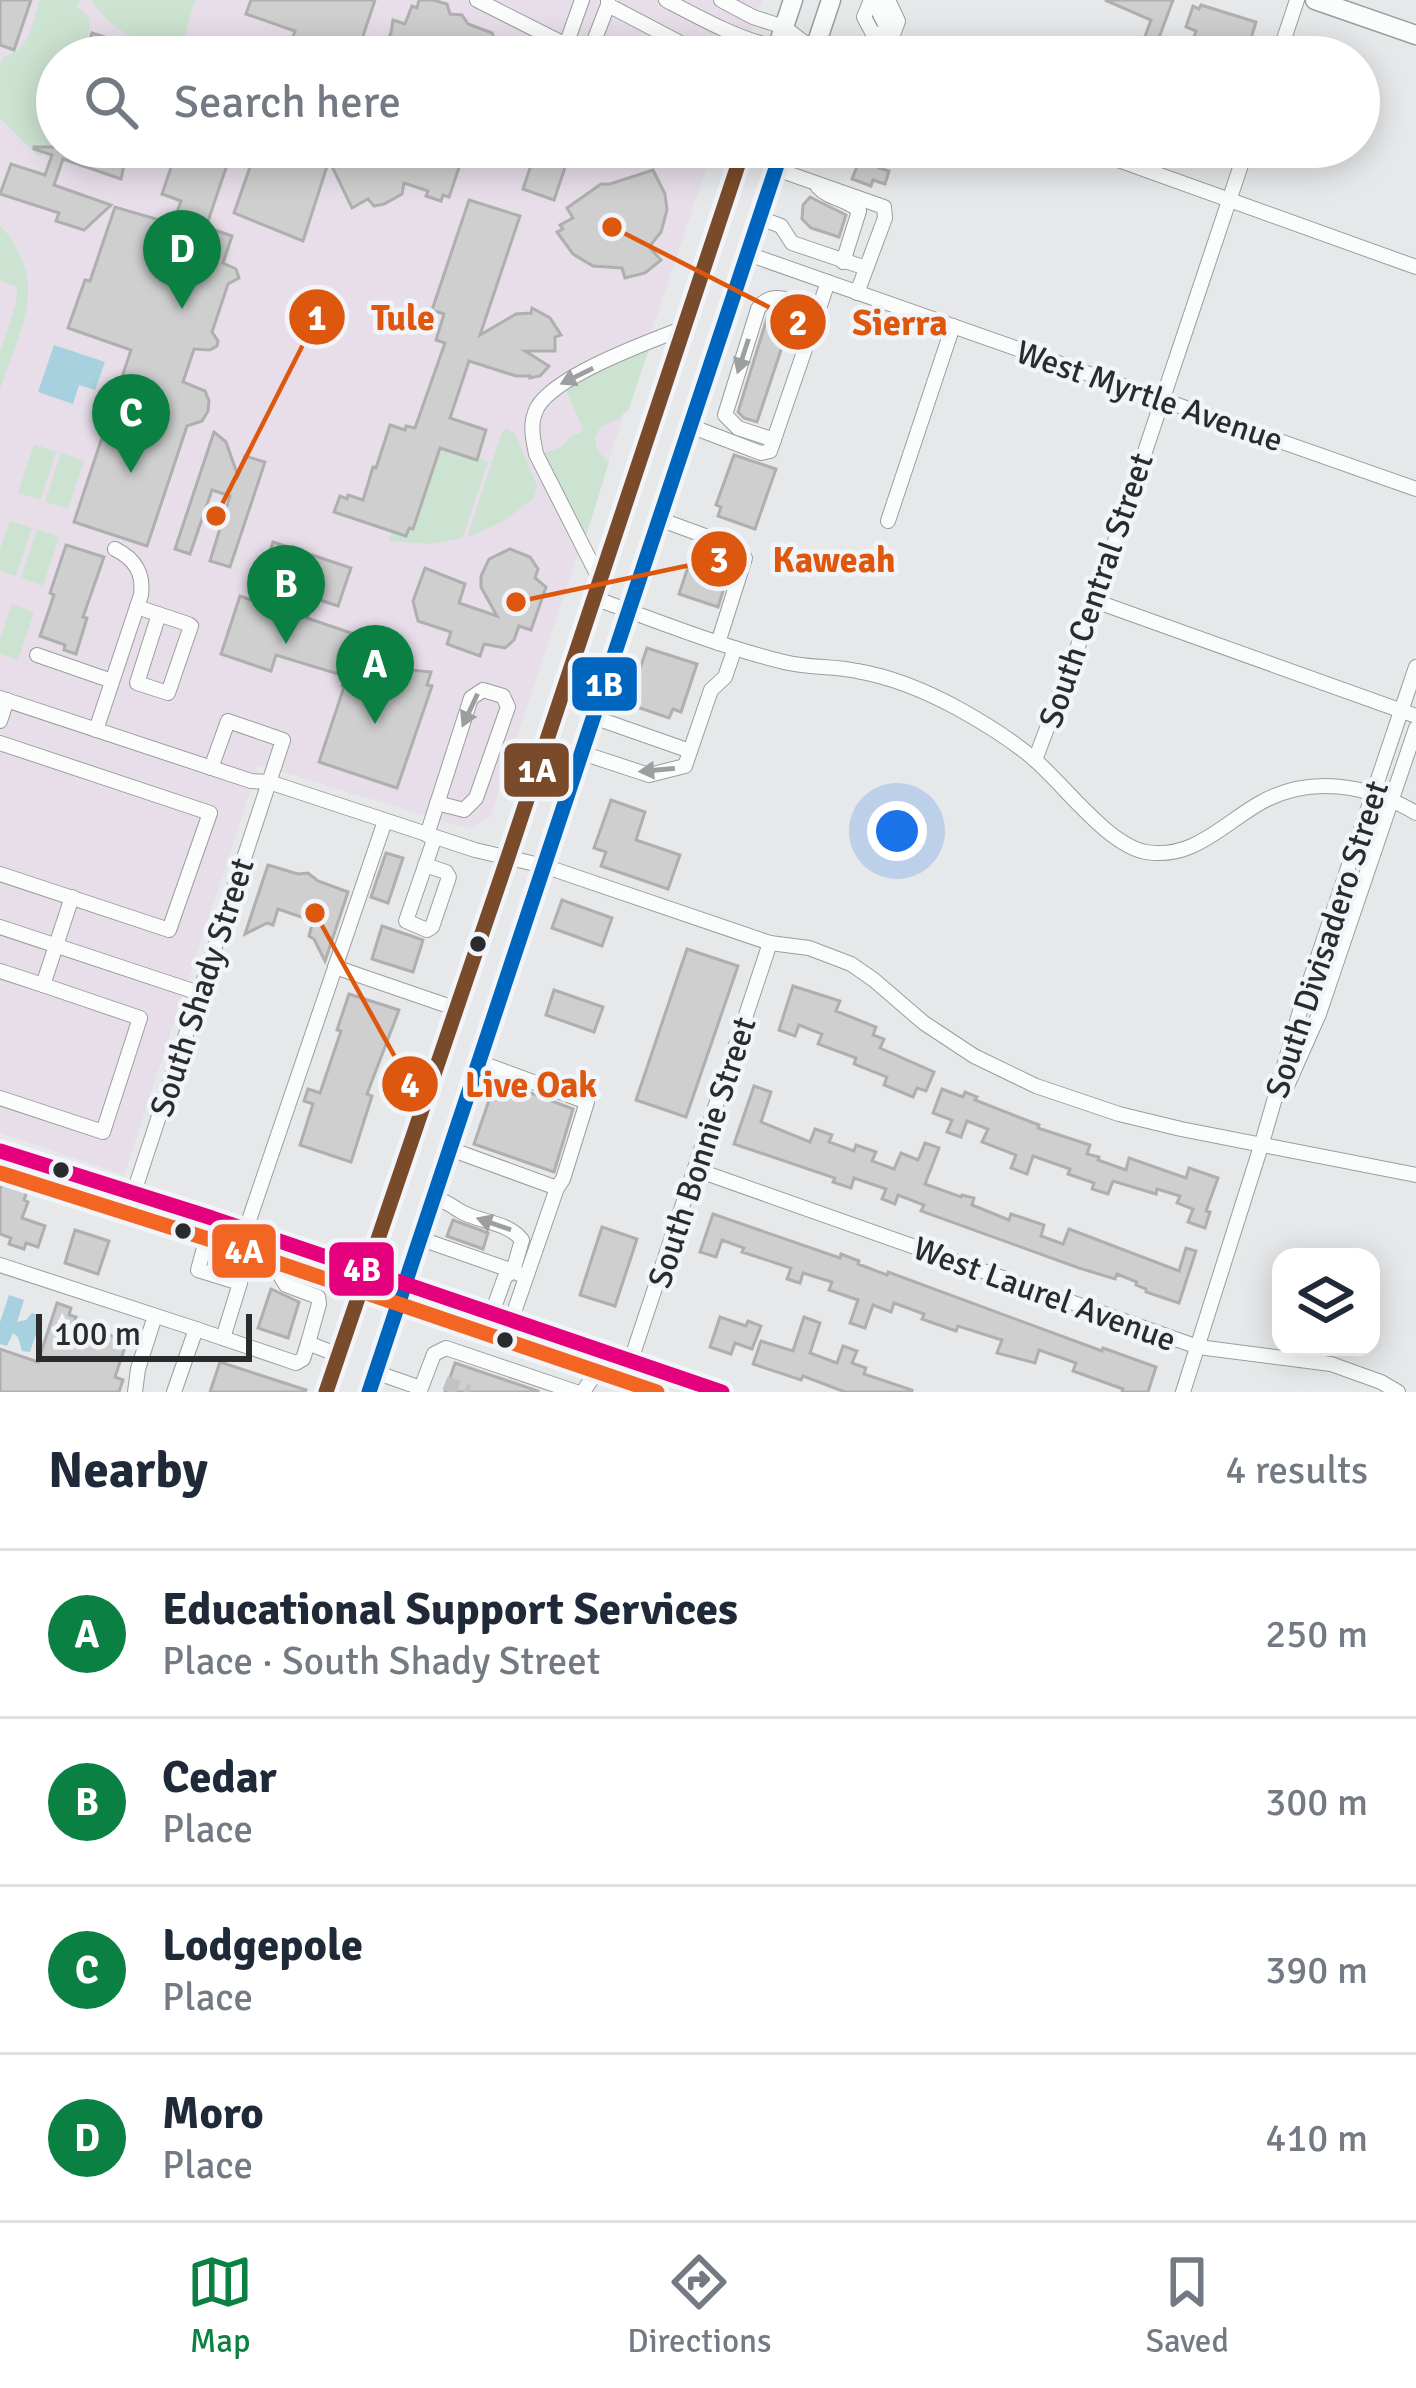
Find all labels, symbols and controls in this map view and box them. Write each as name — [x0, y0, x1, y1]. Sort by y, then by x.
search box — [36, 36, 1380, 168]
icon: search — [78, 69, 144, 135]
text: Search here — [174, 75, 401, 130]
pin: D — [143, 210, 221, 309]
callout: Tule — [287, 281, 459, 353]
callout: Sierra — [768, 286, 972, 358]
text: 1 — [307, 296, 327, 341]
text: Tule — [371, 296, 435, 341]
text: 2 — [788, 301, 808, 346]
text: Sierra — [852, 301, 948, 346]
street label: West Myrtle Avenue — [1011, 332, 1288, 461]
one-way arrow — [732, 338, 751, 375]
one-way arrow — [559, 366, 594, 386]
pin: C — [92, 374, 170, 473]
street label: South Central Street — [1030, 448, 1163, 733]
callout: Kaweah — [689, 523, 920, 595]
text: 3 — [709, 538, 729, 583]
text: Kaweah — [772, 538, 896, 583]
pin: B — [247, 545, 325, 644]
pin: A — [336, 625, 414, 724]
line badge: 1B — [570, 655, 639, 713]
text: 1B — [585, 665, 623, 706]
one-way arrow — [460, 692, 480, 727]
line badge: 1A — [502, 741, 571, 799]
text: 1A — [518, 751, 556, 792]
one-way arrow — [638, 760, 675, 779]
street label: South Divisadero Street — [1257, 776, 1398, 1103]
your location — [867, 801, 927, 861]
street label: South Shady Street — [141, 853, 264, 1122]
unlabelled marker — [467, 933, 489, 955]
street label: South Bonnie Street — [639, 1012, 766, 1293]
callout: Live Oak — [380, 1048, 621, 1120]
text: 4 — [400, 1063, 420, 1108]
text: Live Oak — [465, 1063, 597, 1108]
unlabelled marker — [50, 1159, 72, 1181]
one-way arrow — [476, 1214, 512, 1232]
unlabelled marker — [172, 1220, 194, 1242]
line badge: 4A — [210, 1222, 278, 1280]
street label: West Laurel Avenue — [908, 1228, 1181, 1361]
text: 4A — [225, 1232, 263, 1273]
line badge: 4B — [327, 1240, 396, 1298]
map controls — [1272, 1248, 1380, 1356]
button: layers — [1272, 1248, 1380, 1356]
text: 4B — [343, 1250, 381, 1291]
scale bar — [36, 1308, 252, 1361]
text: 100 m — [54, 1314, 141, 1355]
unlabelled marker — [494, 1329, 516, 1351]
text: Nearby — [48, 1439, 208, 1502]
text: 4 results — [1225, 1446, 1368, 1494]
text: Educational Support Services — [162, 1582, 738, 1637]
text: A — [75, 1610, 99, 1658]
text: 250 m — [1265, 1610, 1368, 1658]
text: Place · South Shady Street — [162, 1637, 600, 1685]
text: Cedar — [162, 1750, 277, 1805]
text: B — [75, 1778, 99, 1826]
text: 300 m — [1265, 1778, 1368, 1826]
text: Place — [162, 1805, 253, 1853]
text: Lodgepole — [162, 1918, 363, 1973]
text: C — [75, 1946, 99, 1994]
text: 390 m — [1265, 1946, 1368, 1994]
text: Place — [162, 1973, 253, 2021]
text: Moro — [162, 2086, 264, 2141]
text: D — [74, 2114, 100, 2162]
text: 410 m — [1265, 2114, 1368, 2162]
text: Place — [162, 2141, 253, 2189]
tab: Map — [187, 2249, 253, 2362]
tab: Directions — [627, 2249, 772, 2362]
tab: Saved — [1146, 2249, 1229, 2362]

